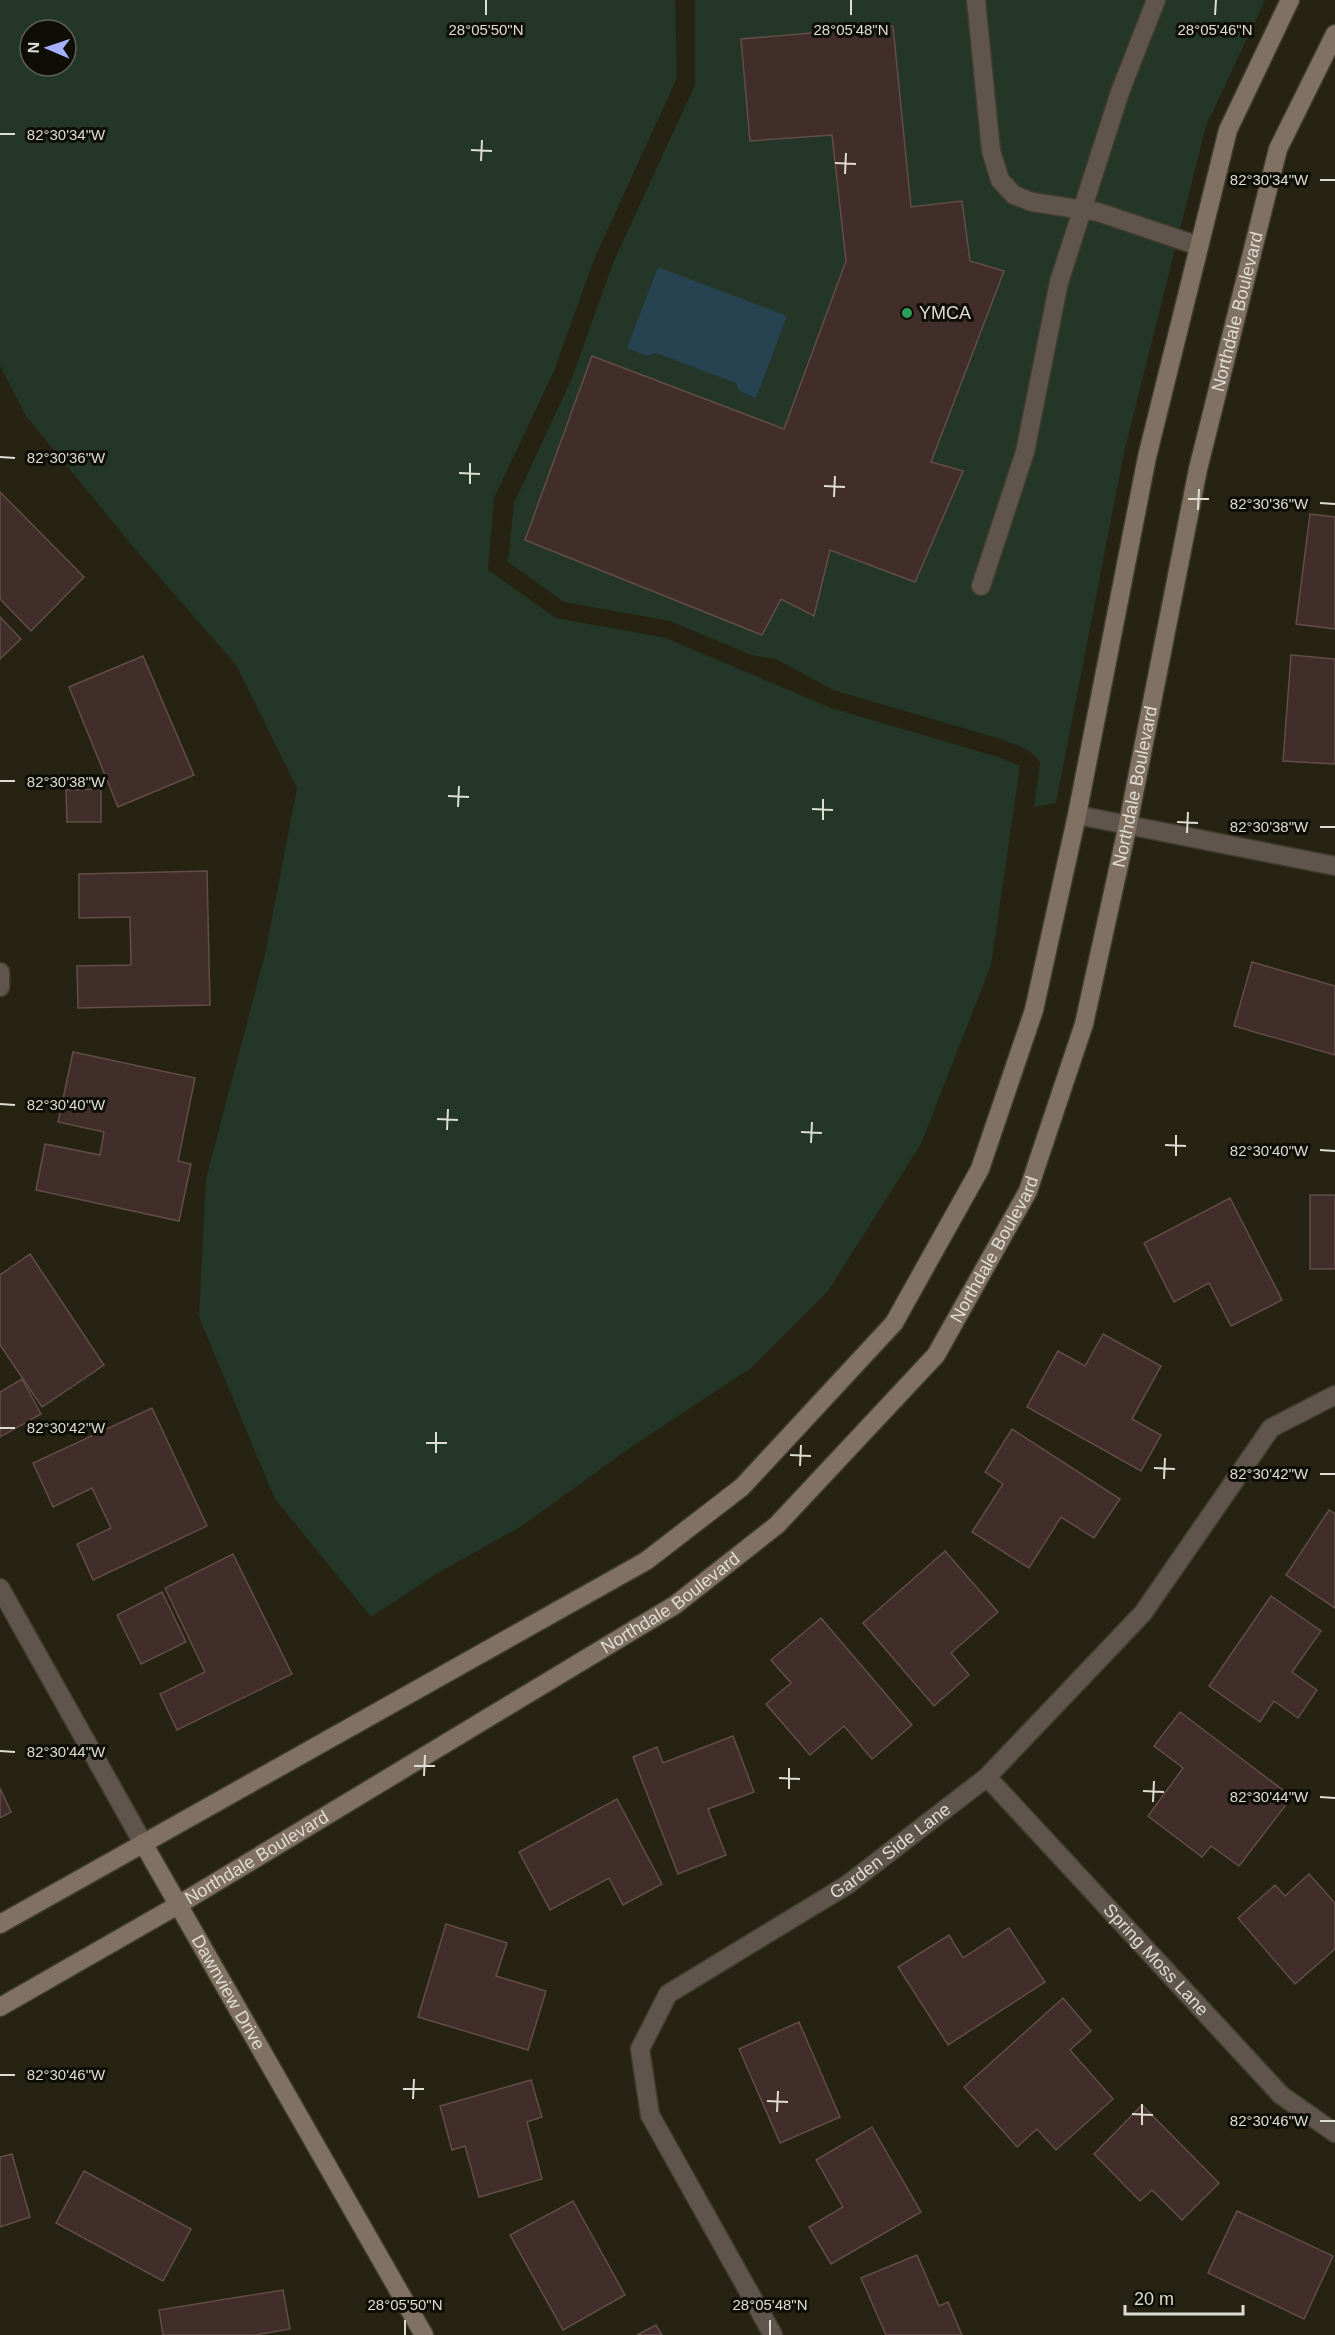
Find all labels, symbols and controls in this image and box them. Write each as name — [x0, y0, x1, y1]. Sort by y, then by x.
north arrow — [18, 18, 78, 78]
text: 28°05'50"N — [448, 21, 524, 38]
text: 28°05'48"N — [813, 21, 889, 38]
text: 28°05'46"N — [1177, 21, 1253, 38]
text: N — [25, 41, 42, 54]
text: 82°30'34"W — [27, 126, 106, 143]
text: 82°30'34"W — [1230, 171, 1309, 188]
street label: Northdale Boulevard — [1208, 230, 1267, 394]
place label: YMCA — [919, 303, 971, 323]
marker: YMCA — [900, 306, 914, 320]
text: 82°30'36"W — [27, 449, 106, 466]
text: 82°30'36"W — [1230, 495, 1309, 512]
street label: Northdale Boulevard — [1109, 704, 1161, 869]
text: 82°30'38"W — [27, 773, 106, 790]
text: 82°30'38"W — [1230, 818, 1309, 835]
text: 82°30'40"W — [27, 1096, 106, 1113]
text: 82°30'40"W — [1230, 1142, 1309, 1159]
street label: Northdale Boulevard — [946, 1174, 1042, 1326]
text: 82°30'42"W — [27, 1419, 106, 1436]
text: 82°30'42"W — [1230, 1465, 1309, 1482]
street label: Northdale Boulevard — [597, 1548, 744, 1657]
text: 82°30'44"W — [27, 1743, 106, 1760]
text: 82°30'44"W — [1230, 1788, 1309, 1805]
street label: Garden Side Lane — [826, 1799, 954, 1903]
street label: Northdale Boulevard — [181, 1807, 332, 1909]
street label: Spring Moss Lane — [1099, 1900, 1213, 2020]
street label: Dawnview Drive — [188, 1931, 269, 2053]
text: 82°30'46"W — [27, 2066, 106, 2083]
text: 82°30'46"W — [1230, 2112, 1309, 2129]
scale bar — [1125, 2278, 1244, 2316]
text: 20 m — [1134, 2289, 1174, 2309]
text: 28°05'50"N — [367, 2296, 443, 2313]
text: 28°05'48"N — [732, 2296, 808, 2313]

